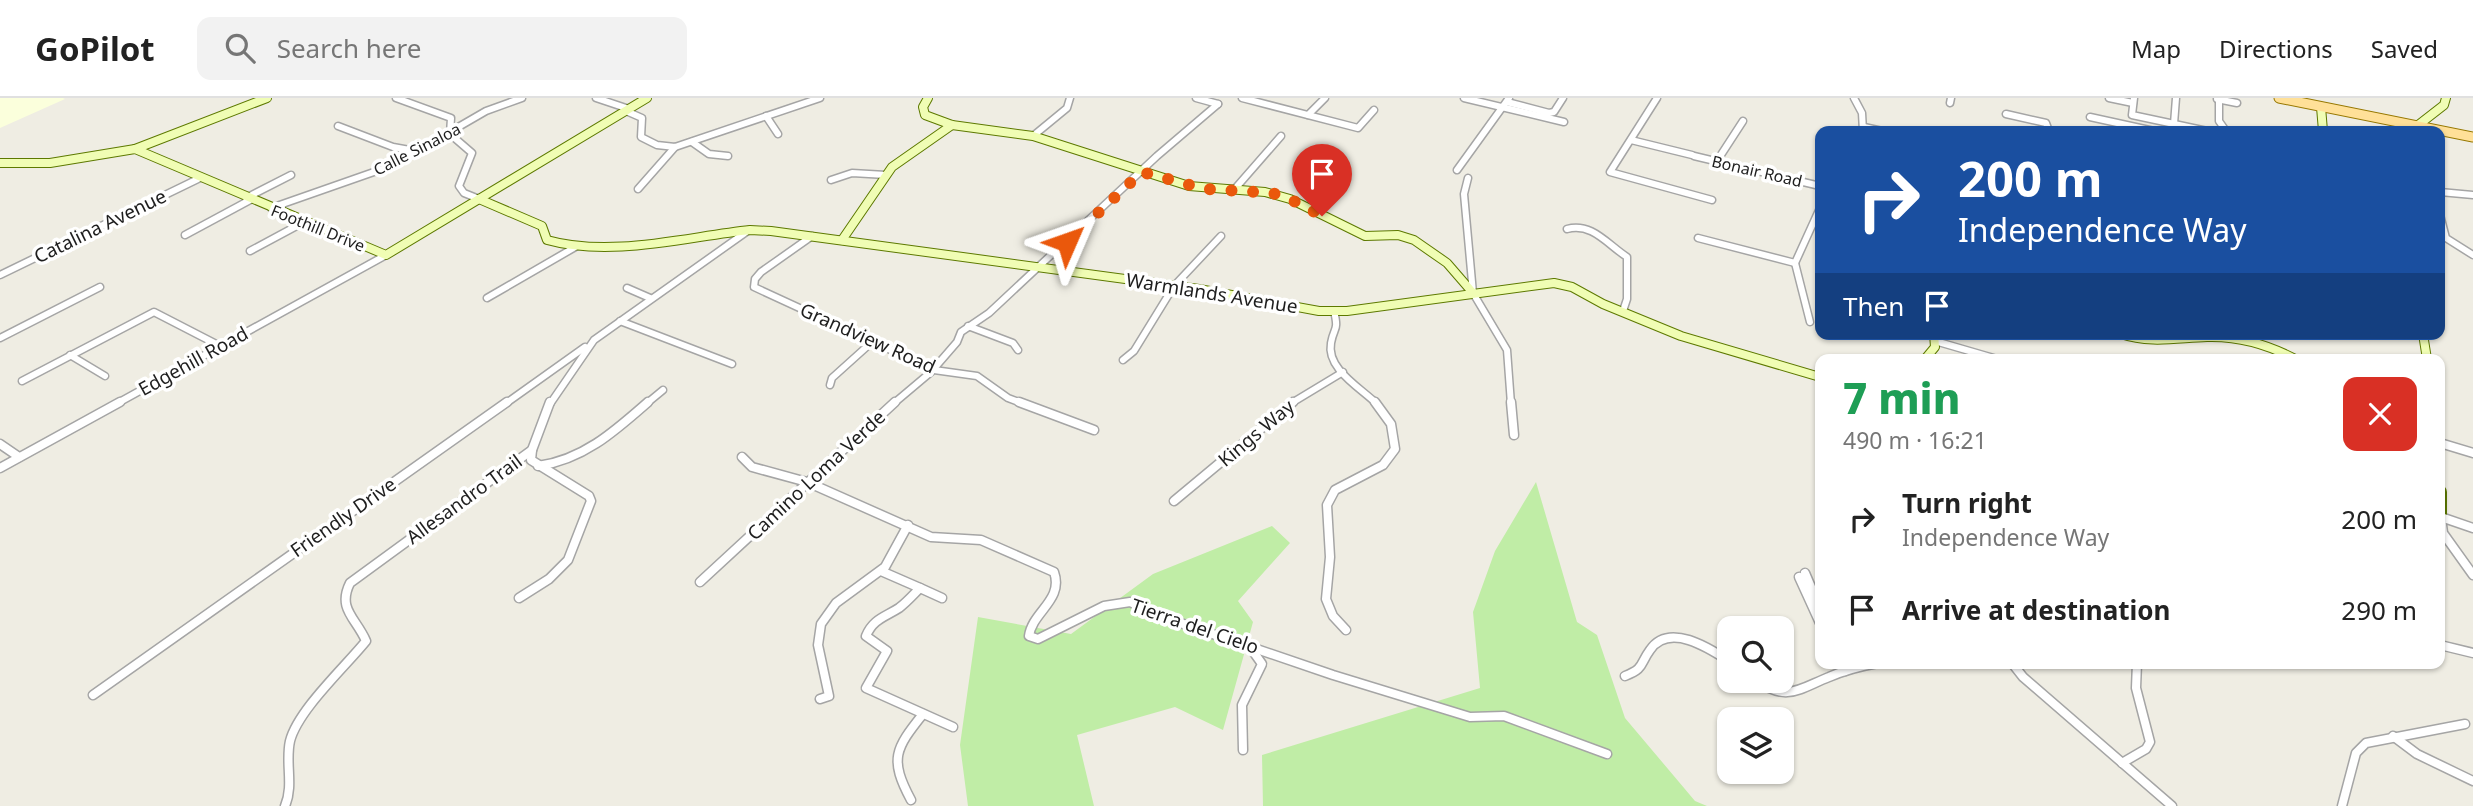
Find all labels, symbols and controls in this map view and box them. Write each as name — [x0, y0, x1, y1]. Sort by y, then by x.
search box — [197, 17, 687, 80]
text: GoPilot — [35, 26, 155, 71]
icon: search — [221, 29, 259, 67]
text: Search here — [277, 30, 421, 66]
text: Map — [2131, 32, 2181, 65]
text: Directions — [2219, 32, 2333, 65]
text: Saved — [2371, 32, 2438, 65]
street label: Calle Sinaloa — [370, 118, 464, 180]
pin — [1292, 144, 1352, 216]
text: 200 m — [1958, 145, 2103, 211]
street label: Bonair Road — [1710, 150, 1804, 192]
icon: right — [1843, 154, 1934, 245]
icon: arrive — [1303, 155, 1341, 193]
street label: Catalina Avenue — [30, 183, 170, 269]
street label: Foothill Drive — [268, 199, 368, 257]
position arrow — [1030, 205, 1104, 279]
text: Independence Way — [1958, 208, 2246, 251]
street label: Warmlands Avenue — [1124, 267, 1300, 319]
icon: arrive — [1918, 287, 1956, 325]
text: Then — [1843, 288, 1904, 324]
street label: Grandview Road — [796, 296, 940, 380]
street label: Edgehill Road — [133, 320, 253, 402]
text: 7 min — [1843, 369, 1960, 426]
button: close — [2343, 377, 2417, 451]
street label: Kings Way — [1212, 393, 1300, 472]
street label: Camino Loma Verde — [741, 404, 891, 546]
text: 490 m · 16:21 — [1843, 424, 1987, 456]
street label: Allesandro Trail — [401, 448, 527, 550]
street label: Friendly Drive — [285, 471, 401, 563]
text: Turn right — [1902, 485, 2032, 521]
icon: right — [1843, 500, 1881, 538]
text: 200 m — [2341, 501, 2417, 537]
text: Independence Way — [1902, 521, 2109, 553]
icon: arrive — [1843, 591, 1881, 629]
street label: Tierra del Cielo — [1128, 592, 1262, 660]
text: Arrive at destination — [1902, 592, 2171, 628]
text: 290 m — [2341, 592, 2417, 628]
map controls — [1717, 616, 1794, 784]
button: search — [1717, 616, 1794, 693]
button: layers — [1717, 707, 1794, 784]

